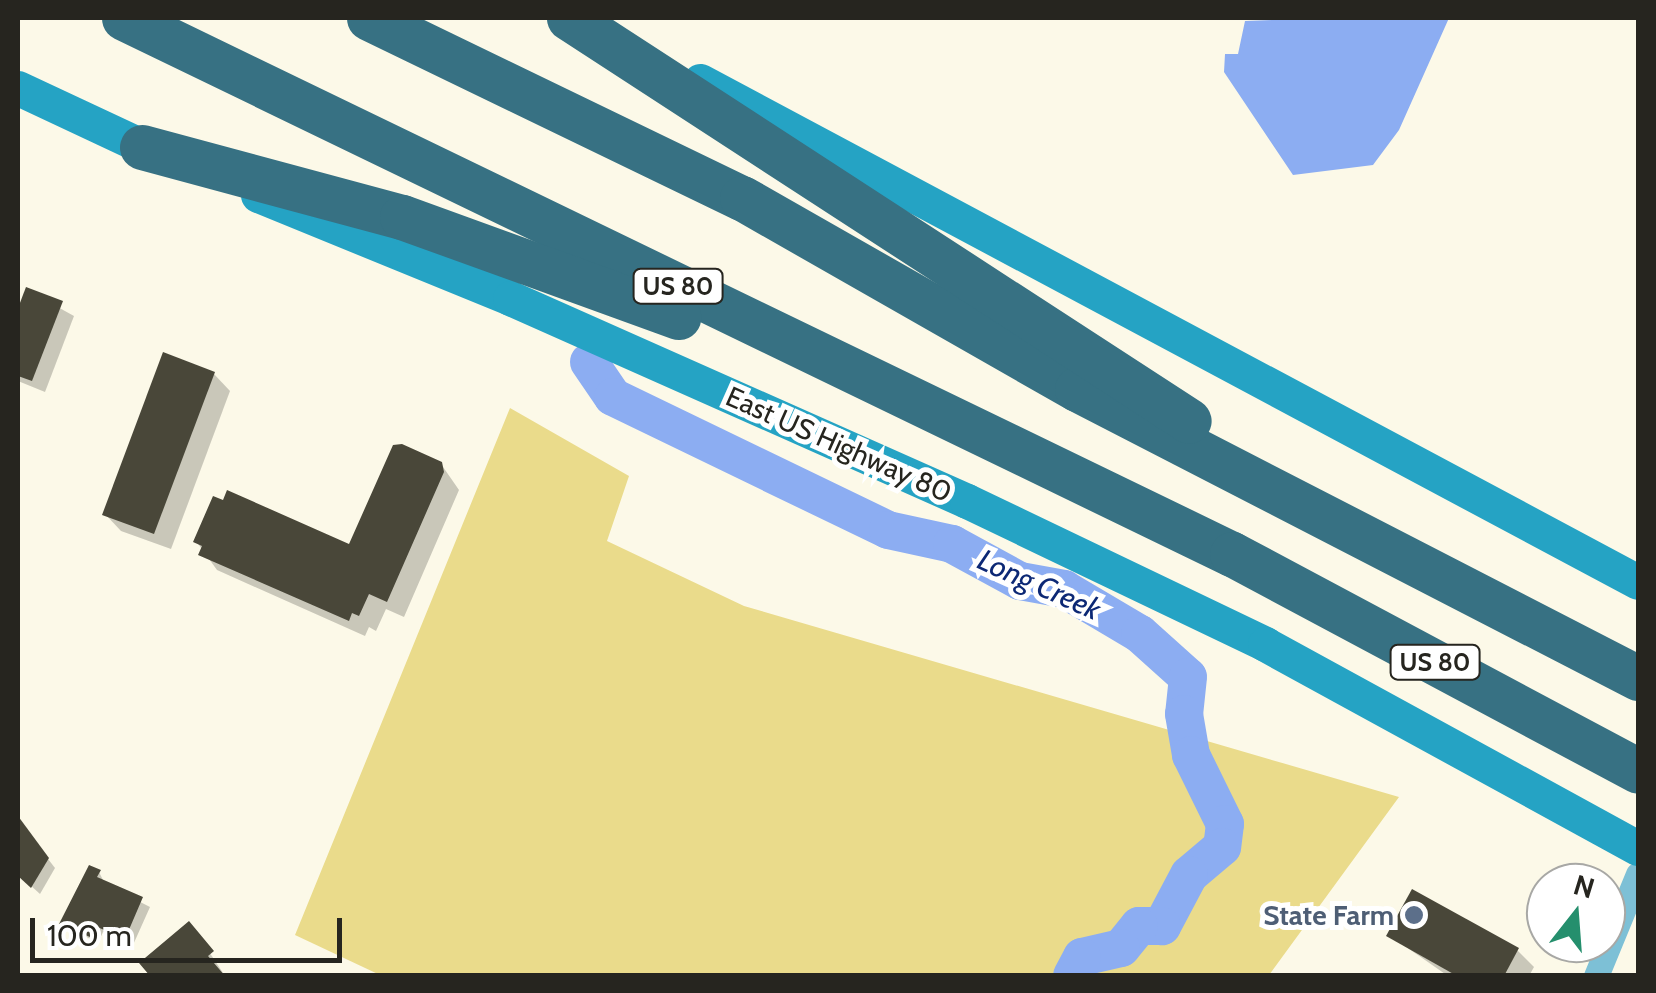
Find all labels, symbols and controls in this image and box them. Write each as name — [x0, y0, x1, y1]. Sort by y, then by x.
road number: US 80 — [630, 266, 726, 306]
street label: East US Highway 80 — [721, 379, 957, 509]
water label: Long Creek — [972, 542, 1106, 628]
road number: US 80 — [1388, 642, 1482, 682]
north arrow — [1526, 863, 1626, 963]
text: N — [1570, 867, 1599, 905]
scale bar — [35, 898, 348, 960]
place label: State Farm — [1263, 898, 1394, 932]
marker: State Farm — [1403, 904, 1425, 926]
text: 100 m — [47, 917, 132, 954]

